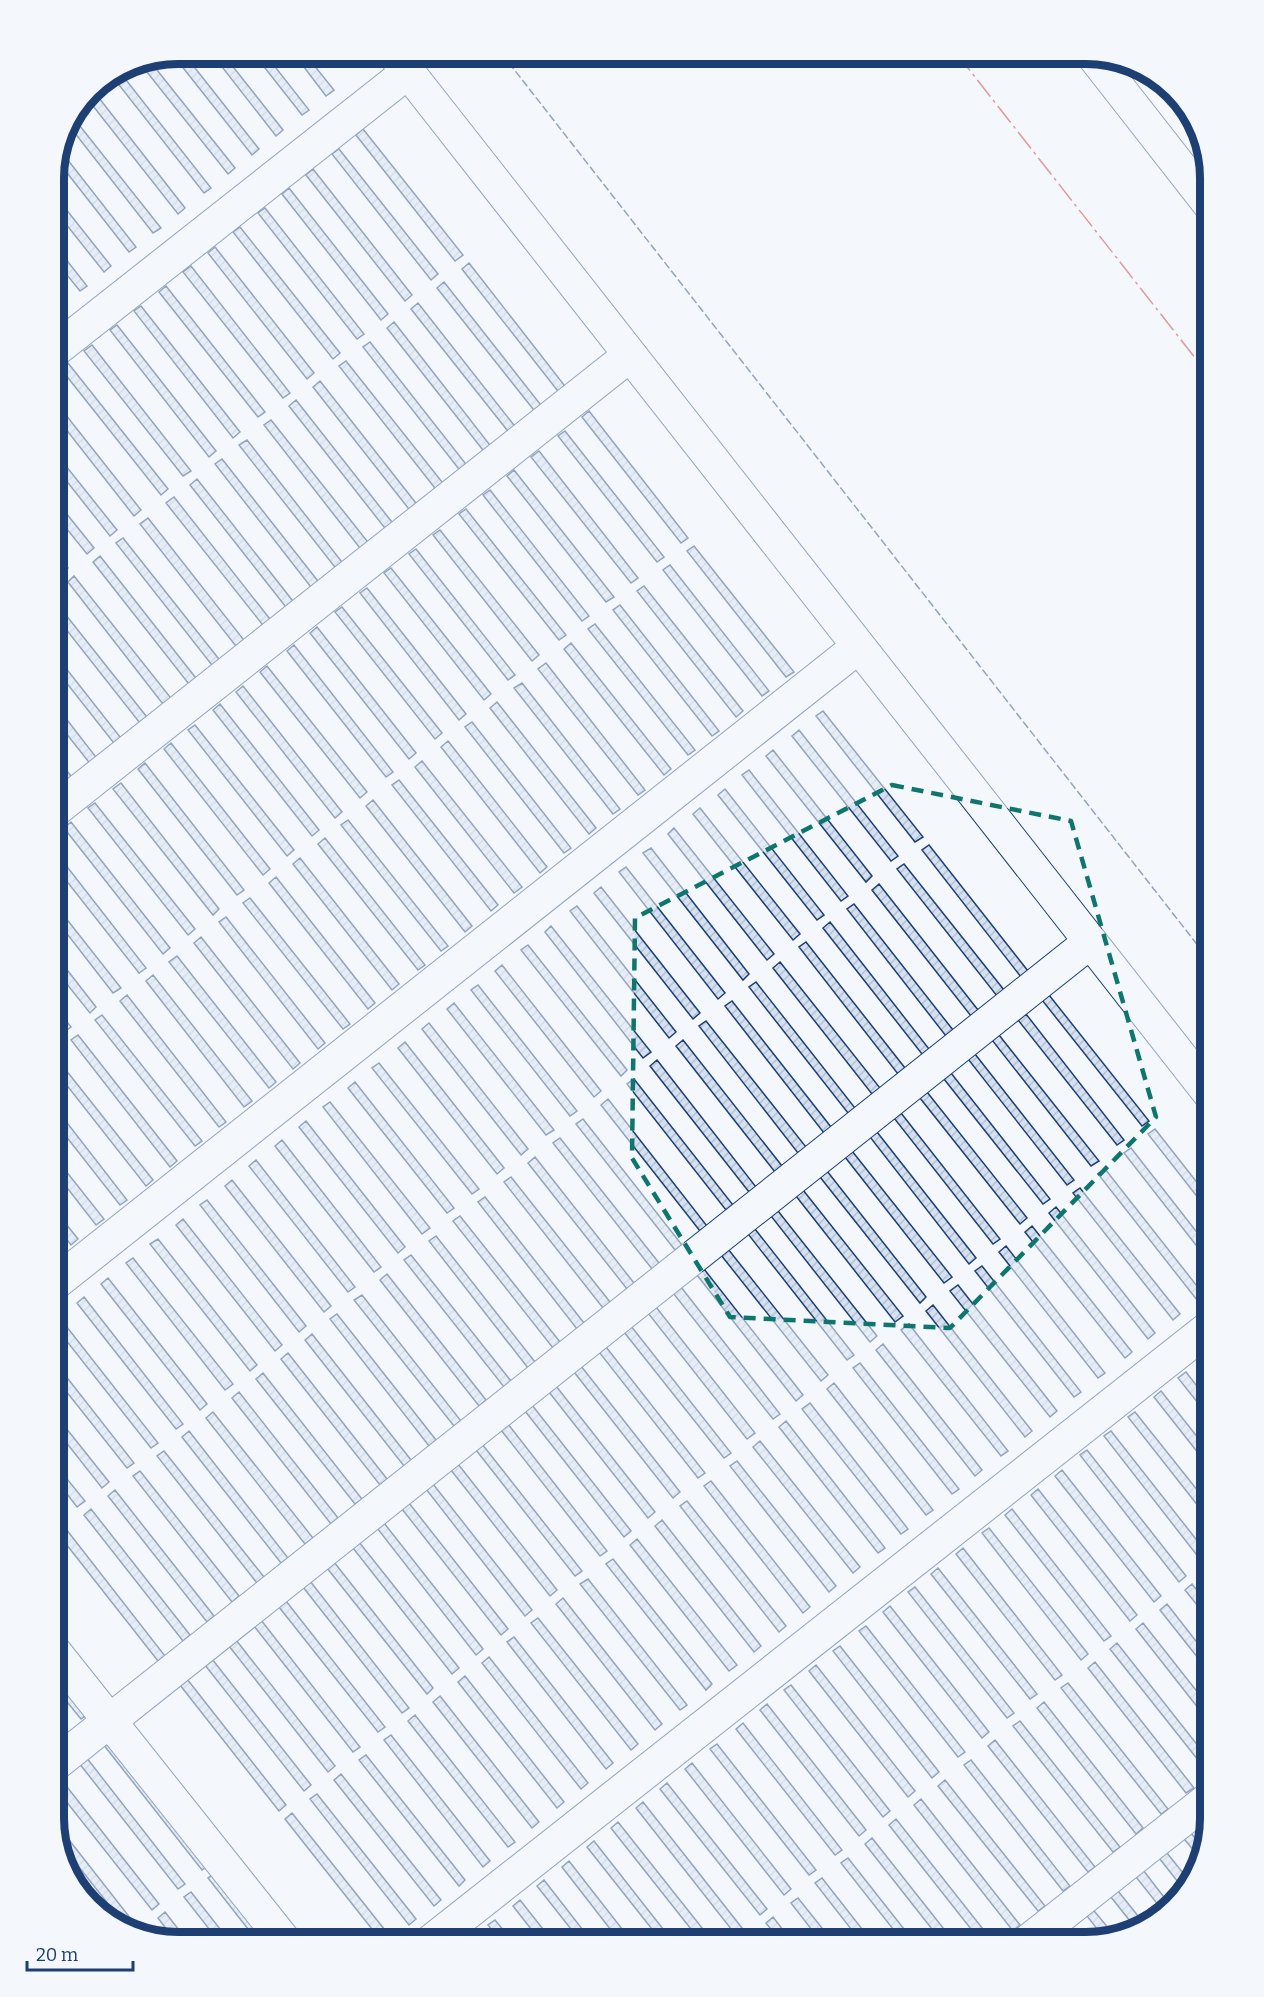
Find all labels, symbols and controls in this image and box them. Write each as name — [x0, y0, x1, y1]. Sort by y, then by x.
scale bar — [27, 1934, 134, 1972]
text: 20 m — [36, 1944, 78, 1966]

